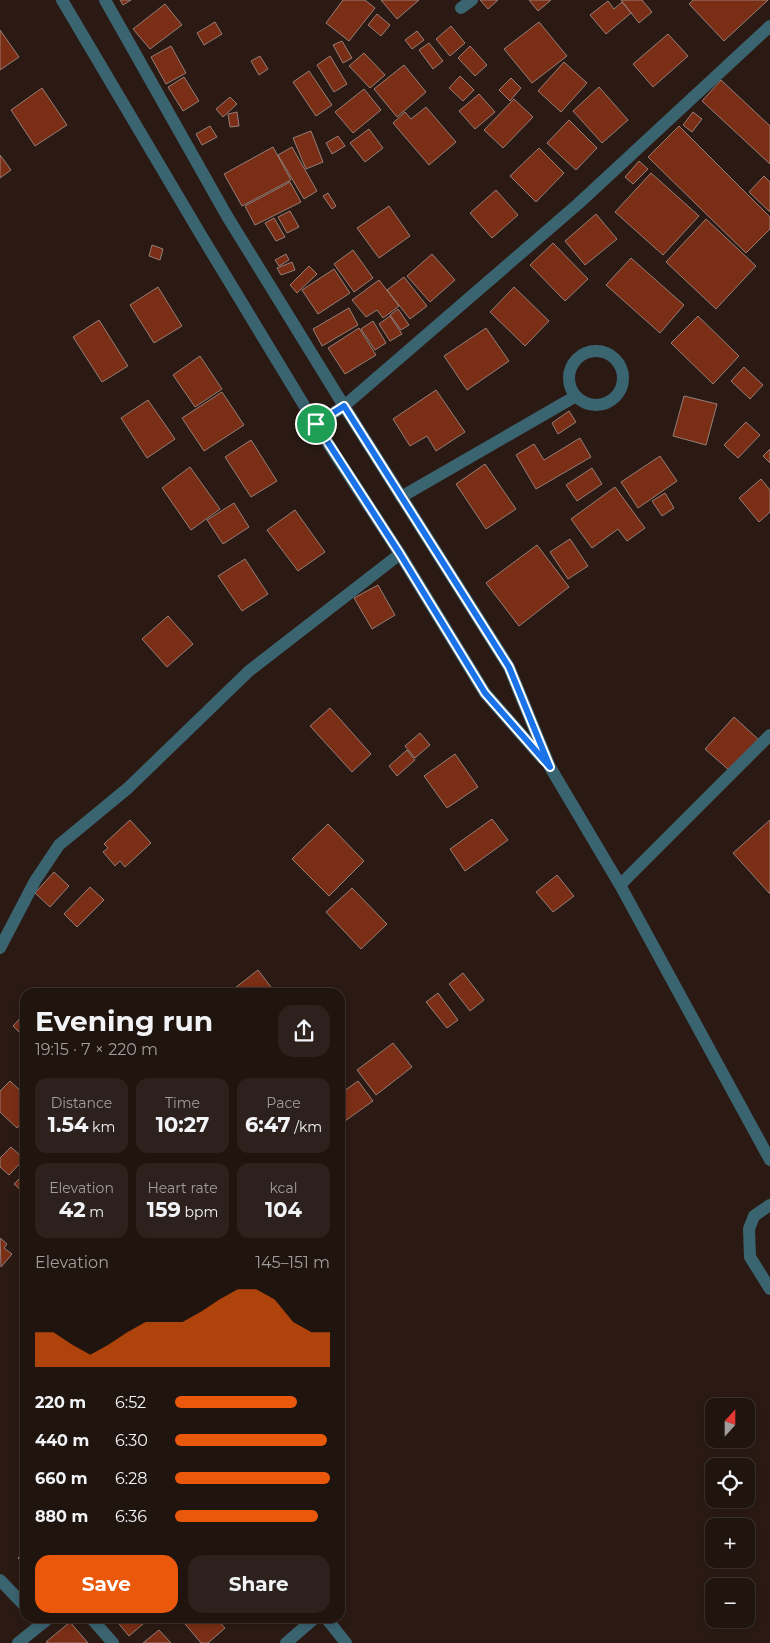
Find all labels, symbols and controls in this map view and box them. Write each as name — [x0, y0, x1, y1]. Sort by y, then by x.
pin — [295, 403, 337, 445]
icon: arrive — [302, 410, 330, 438]
text: Evening run — [35, 1004, 213, 1038]
button: share — [278, 1005, 330, 1057]
text: 19:15 · 7 × 220 m — [35, 1040, 158, 1059]
text: Distance — [51, 1094, 112, 1112]
text: Time — [165, 1094, 200, 1112]
text: Pace — [266, 1094, 301, 1112]
text: 1.54 — [48, 1112, 88, 1137]
text: 10:27 — [156, 1112, 209, 1137]
text: 6:47 — [245, 1112, 290, 1137]
text: km — [88, 1118, 115, 1136]
text: /km — [290, 1118, 322, 1136]
text: Elevation — [49, 1179, 114, 1197]
text: Heart rate — [147, 1179, 218, 1197]
text: kcal — [270, 1179, 297, 1197]
text: 42 — [59, 1197, 86, 1222]
text: 159 — [147, 1197, 181, 1222]
text: 104 — [265, 1197, 302, 1222]
text: m — [86, 1203, 104, 1221]
text: bpm — [181, 1203, 218, 1221]
text: Elevation — [35, 1253, 109, 1272]
text: 145–151 m — [255, 1253, 330, 1272]
text: 220 m — [35, 1393, 86, 1412]
text: 6:52 — [115, 1393, 146, 1412]
north arrow — [705, 1398, 755, 1448]
map controls — [705, 1398, 755, 1628]
text: 440 m — [35, 1431, 89, 1450]
text: 6:30 — [115, 1431, 148, 1450]
button: locate — [705, 1458, 755, 1508]
text: 660 m — [35, 1469, 88, 1488]
text: 6:28 — [115, 1469, 147, 1488]
text: 880 m — [35, 1507, 88, 1526]
text: 6:36 — [115, 1507, 147, 1526]
button: + — [705, 1518, 755, 1568]
button: Save — [35, 1555, 178, 1613]
button: Share — [188, 1555, 330, 1613]
button: − — [705, 1578, 755, 1628]

